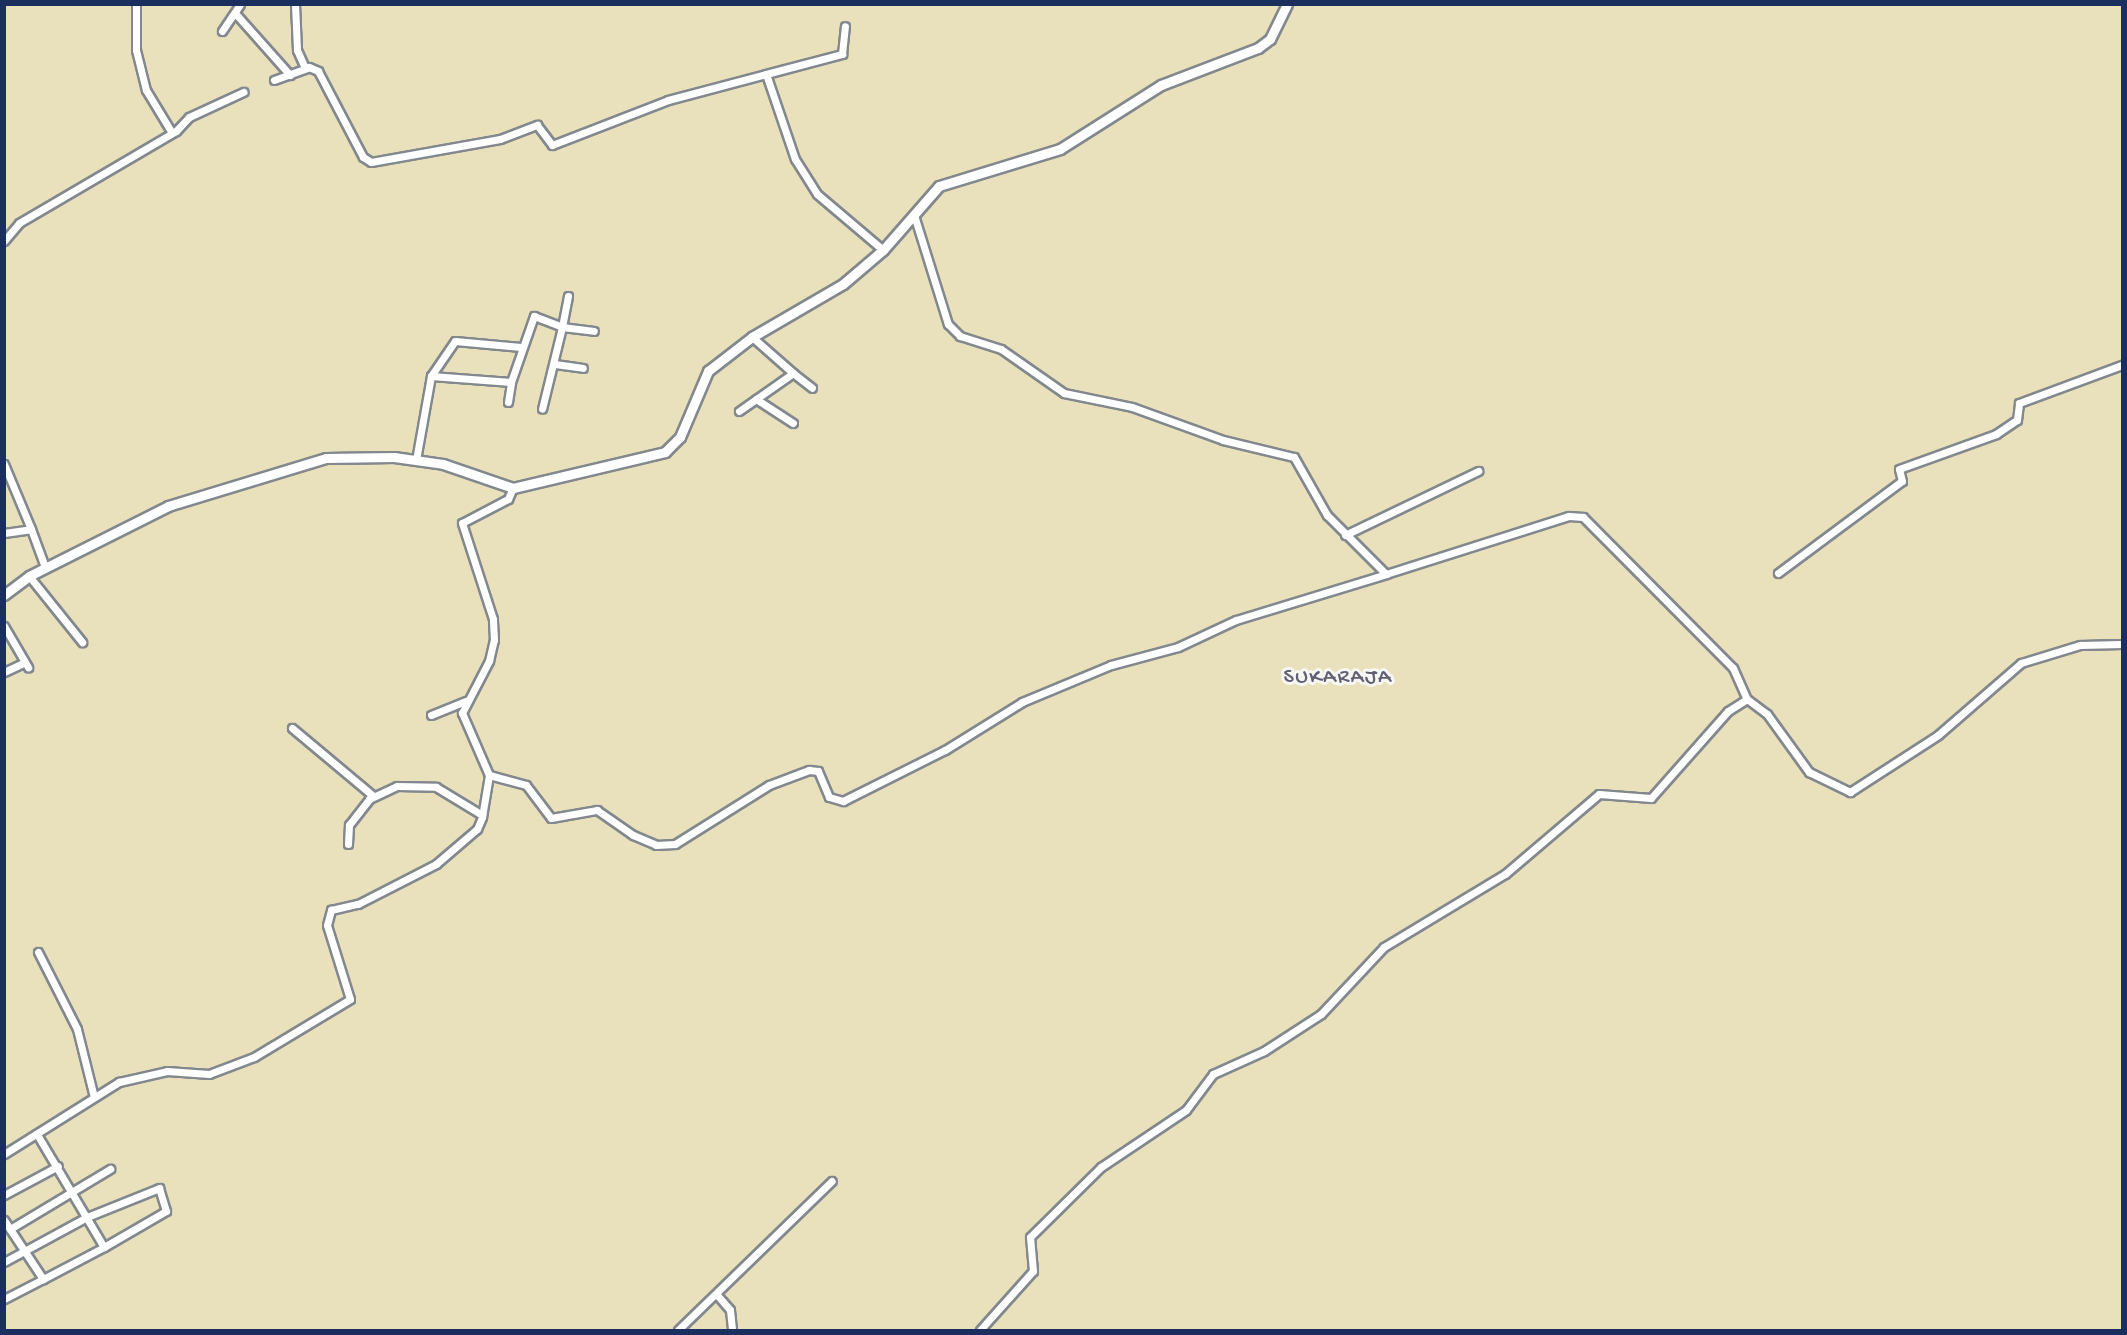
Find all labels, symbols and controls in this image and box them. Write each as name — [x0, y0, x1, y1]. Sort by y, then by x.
district label: SUKARAJA — [1283, 666, 1393, 692]

